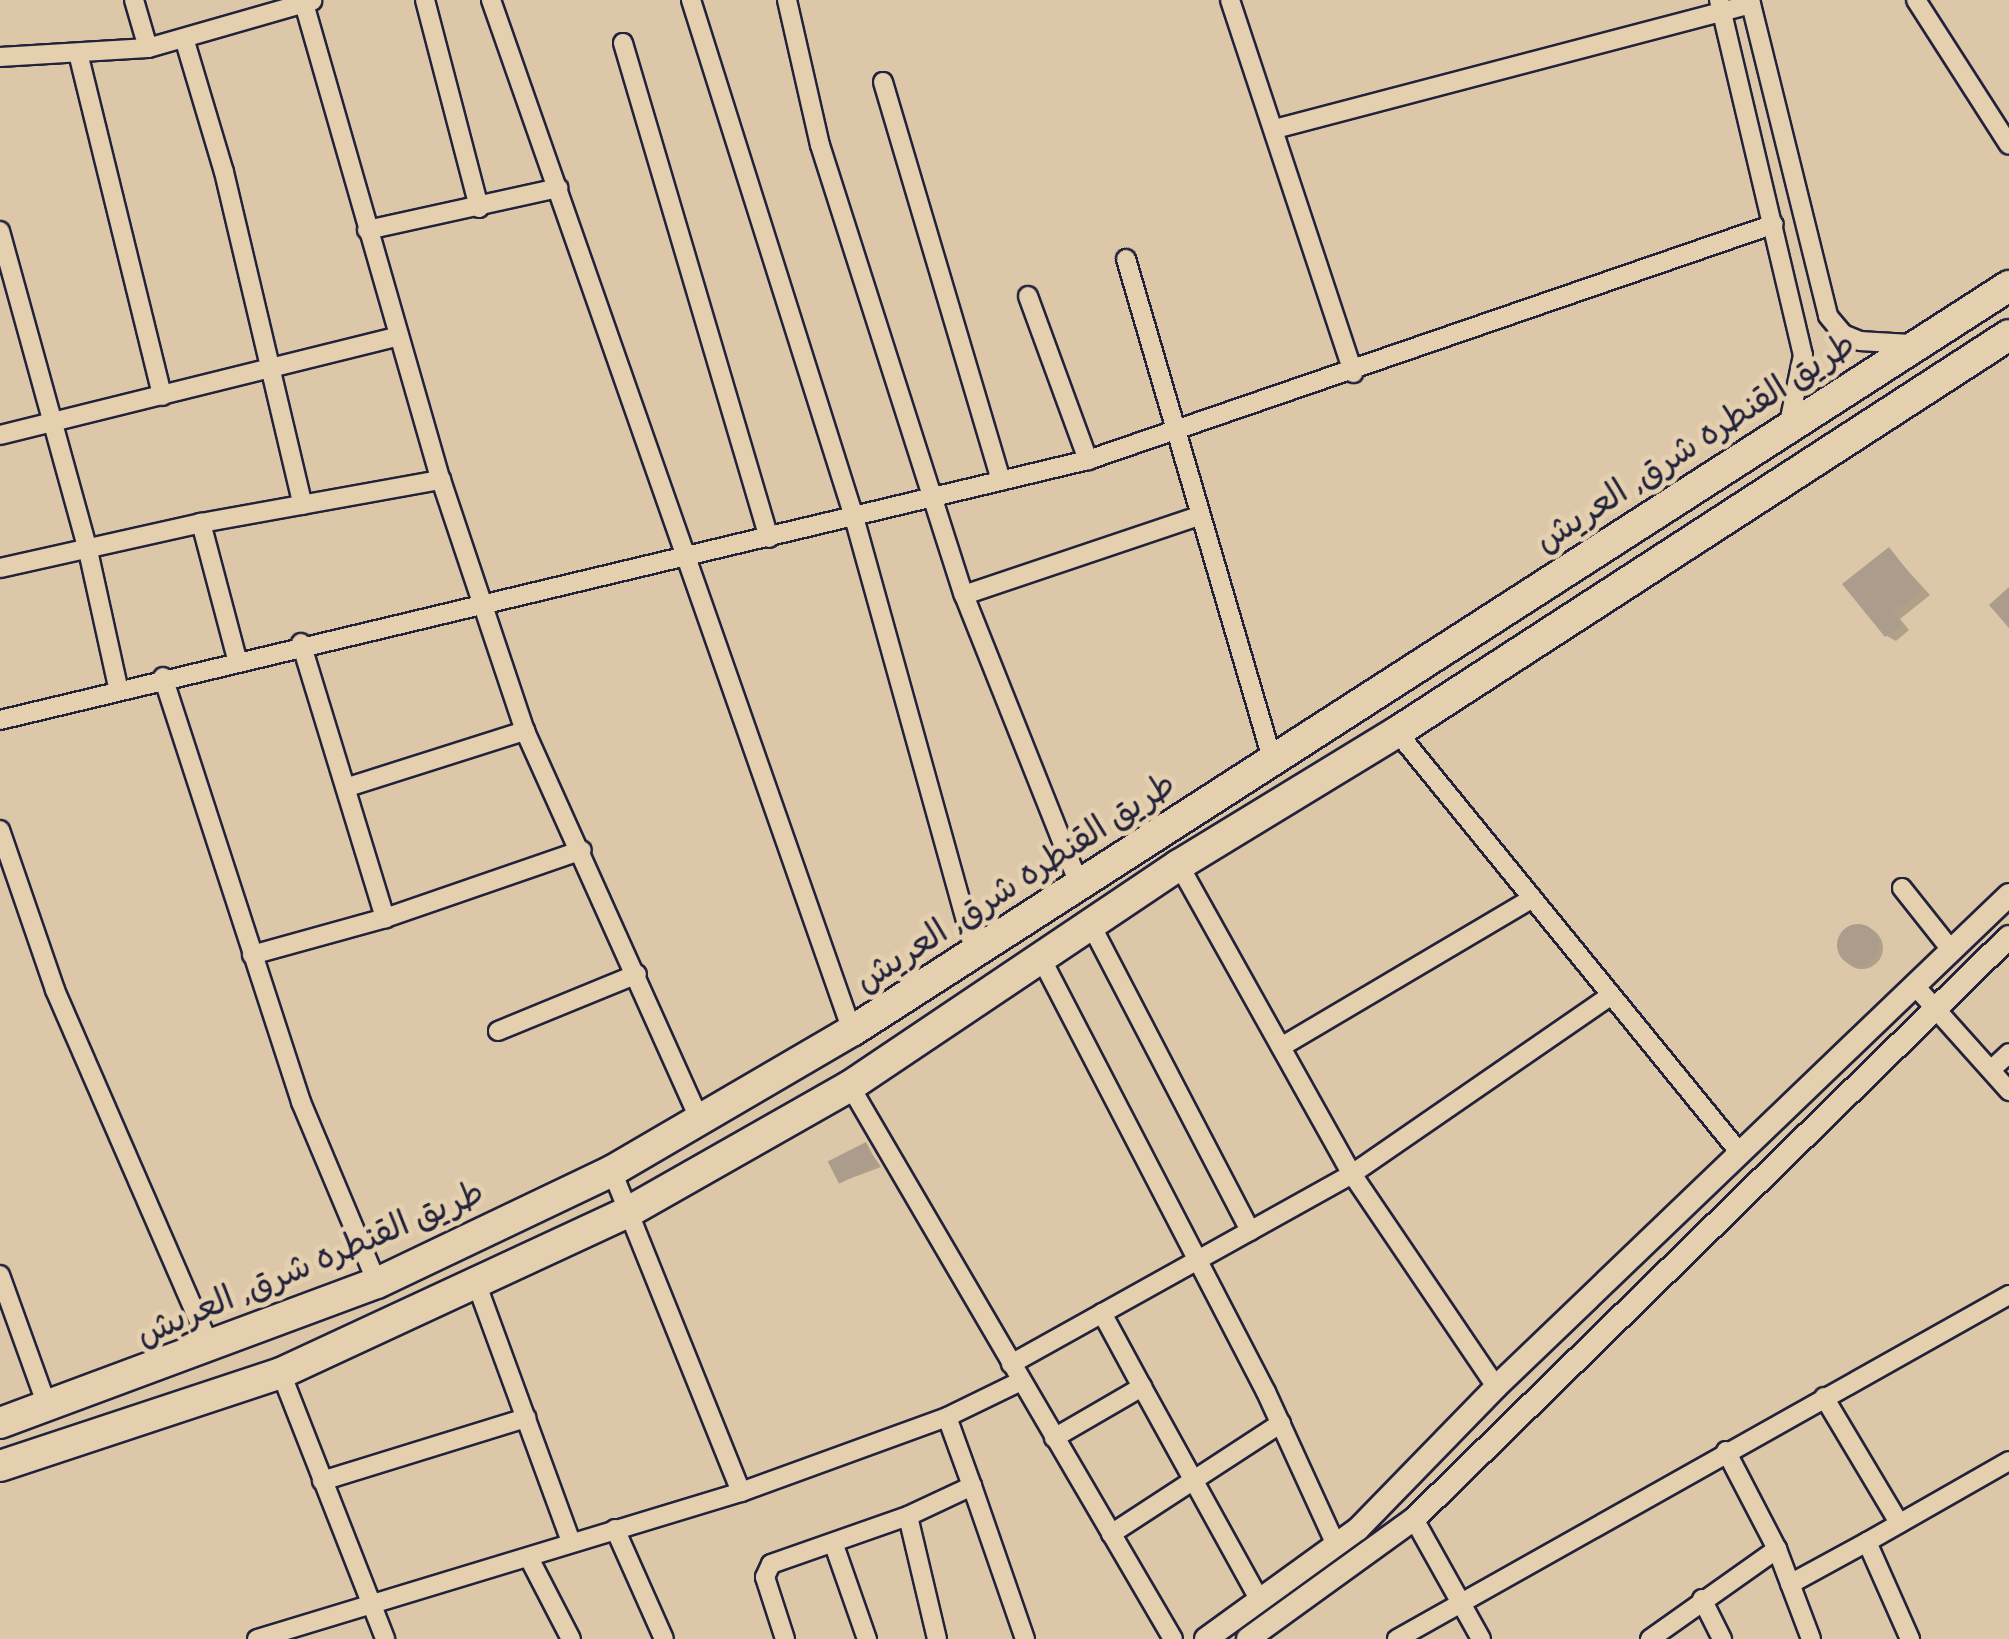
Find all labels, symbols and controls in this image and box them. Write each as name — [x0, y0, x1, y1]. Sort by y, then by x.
street label: طريق القنطره شرق, العريش — [1527, 323, 1863, 561]
street label: طريق القنطره شرق, العريش — [847, 763, 1183, 1001]
street label: طريق القنطره شرق, العريش — [130, 1171, 490, 1355]

